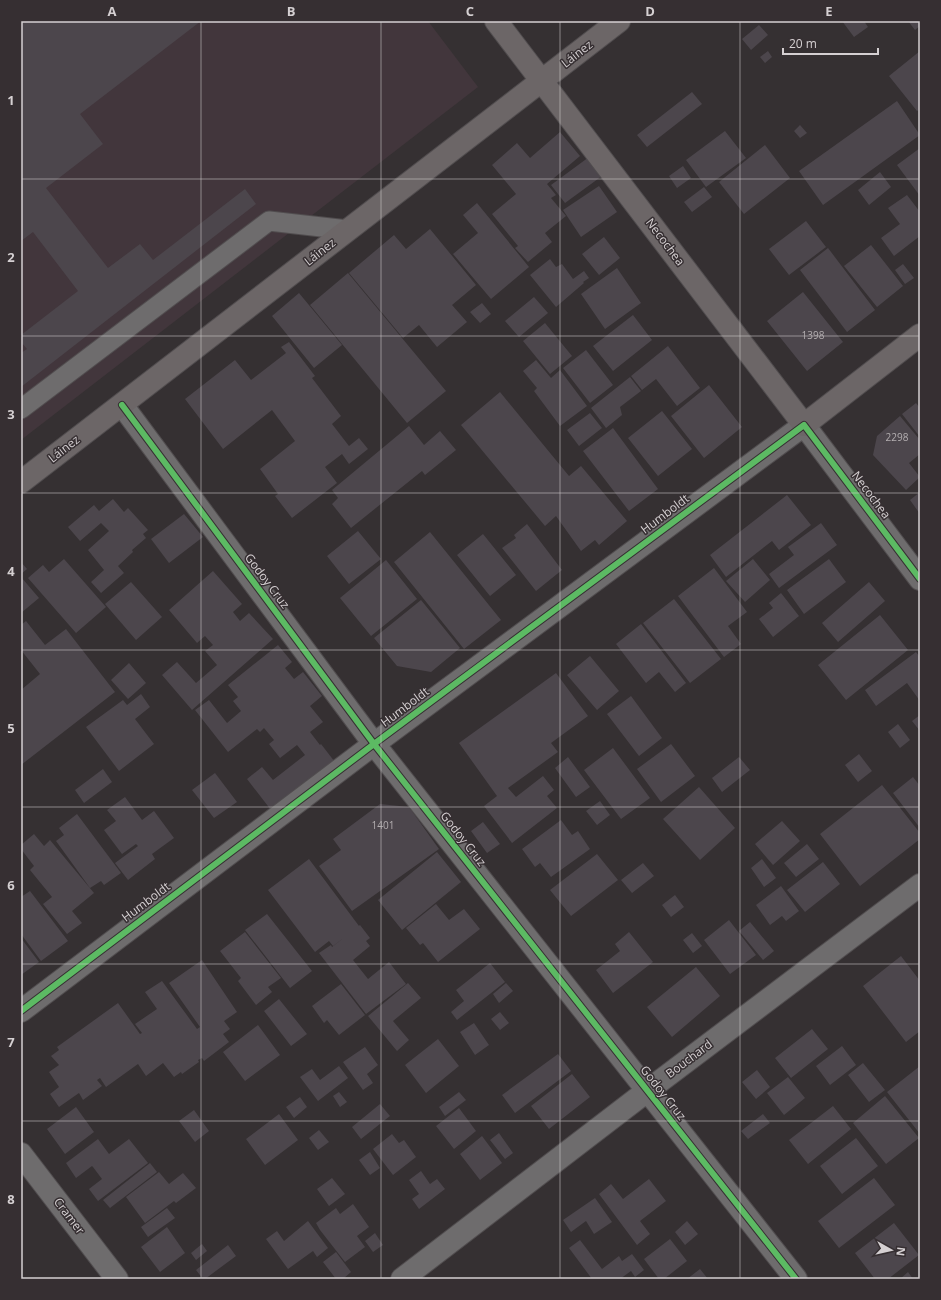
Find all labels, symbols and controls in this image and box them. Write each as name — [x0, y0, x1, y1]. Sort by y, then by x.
text: A — [108, 2, 117, 20]
text: B — [287, 2, 296, 20]
text: C — [466, 2, 474, 20]
text: D — [645, 2, 655, 20]
text: E — [825, 2, 833, 20]
scale bar — [783, 30, 878, 56]
text: 20 m — [789, 35, 817, 52]
street label: Láinez — [557, 36, 596, 71]
text: 1 — [7, 91, 15, 109]
street label: Necochea — [642, 215, 689, 269]
street label: Láinez — [300, 234, 339, 269]
text: 2 — [7, 248, 15, 266]
house number: 1398 — [802, 328, 825, 342]
text: 3 — [7, 405, 15, 423]
house number: 2298 — [886, 430, 909, 444]
street label: Láinez — [44, 431, 83, 466]
street label: Necochea — [848, 468, 895, 522]
street label: Humboldt — [637, 490, 692, 537]
street label: Godoy Cruz — [241, 550, 294, 612]
text: 4 — [7, 562, 15, 580]
street label: Humboldt — [377, 683, 432, 730]
text: 5 — [7, 719, 15, 737]
street label: Godoy Cruz — [437, 808, 490, 870]
house number: 1401 — [372, 818, 394, 832]
text: 6 — [7, 876, 15, 894]
street label: Humboldt — [118, 878, 173, 925]
text: 7 — [7, 1033, 15, 1051]
street label: Bouchard — [662, 1035, 716, 1082]
street label: Godoy Cruz — [637, 1062, 690, 1124]
text: 8 — [7, 1190, 15, 1208]
street label: Cramer — [50, 1194, 89, 1238]
north arrow — [871, 1230, 911, 1270]
text: N — [893, 1246, 909, 1257]

